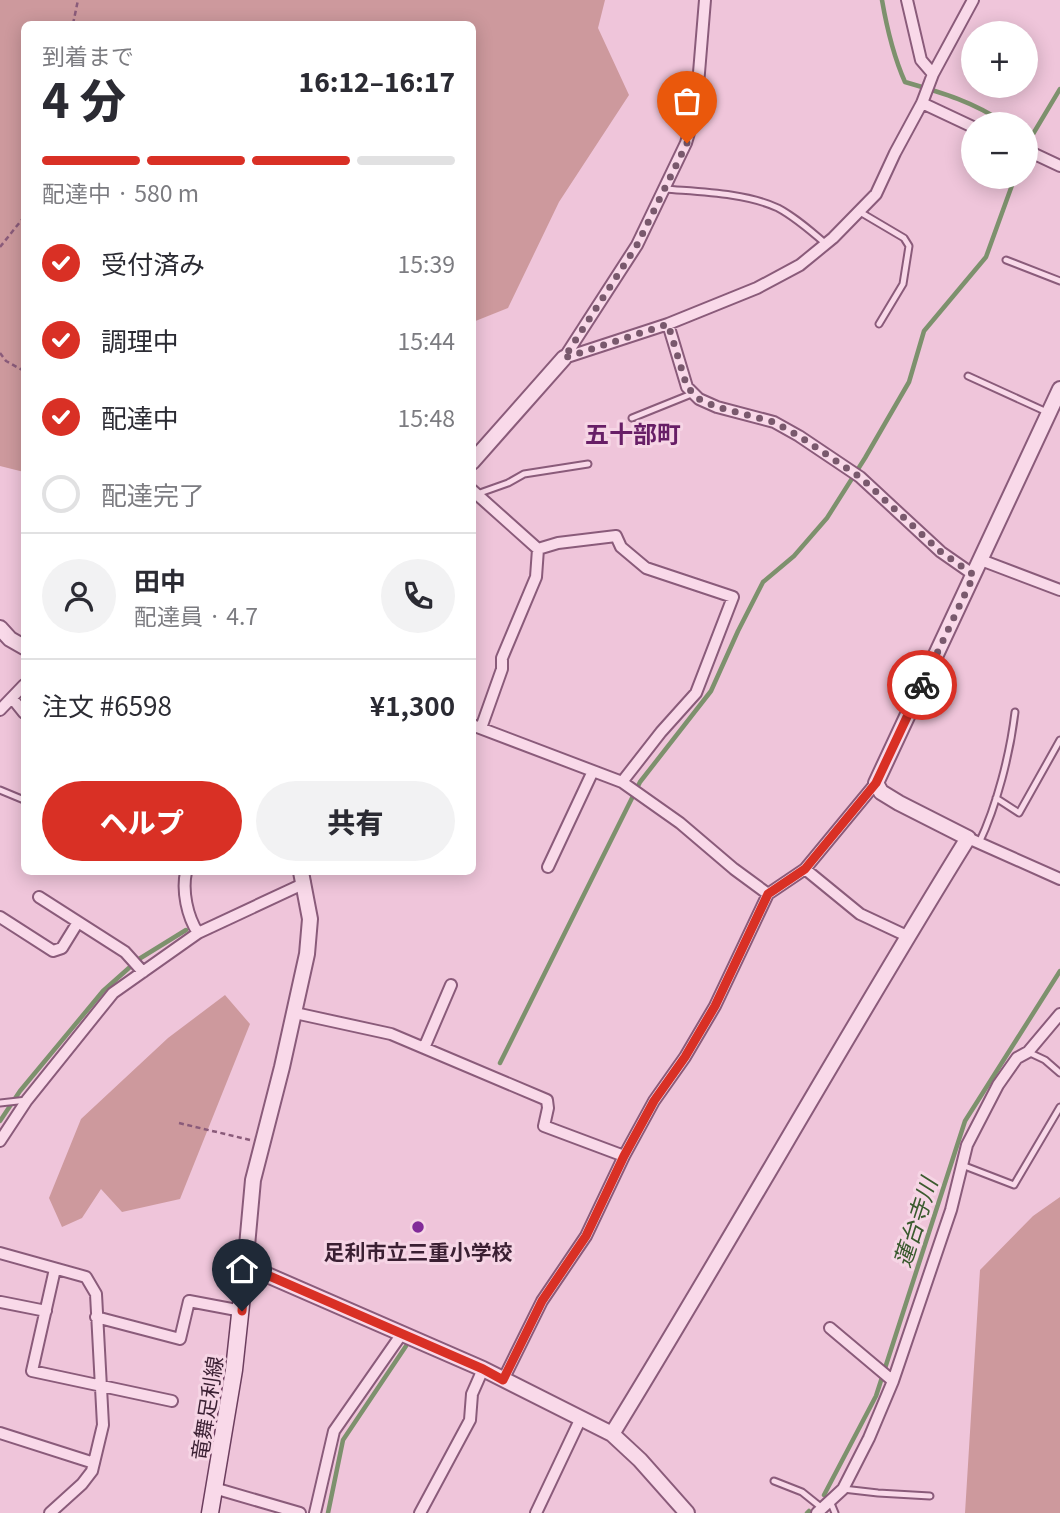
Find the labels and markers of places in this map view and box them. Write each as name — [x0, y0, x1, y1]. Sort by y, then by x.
pin — [657, 71, 717, 143]
marker: 足利市立三重小学校 — [410, 1219, 426, 1235]
place label: 足利市立三重小学校 — [324, 1236, 513, 1266]
pin — [212, 1239, 272, 1311]

